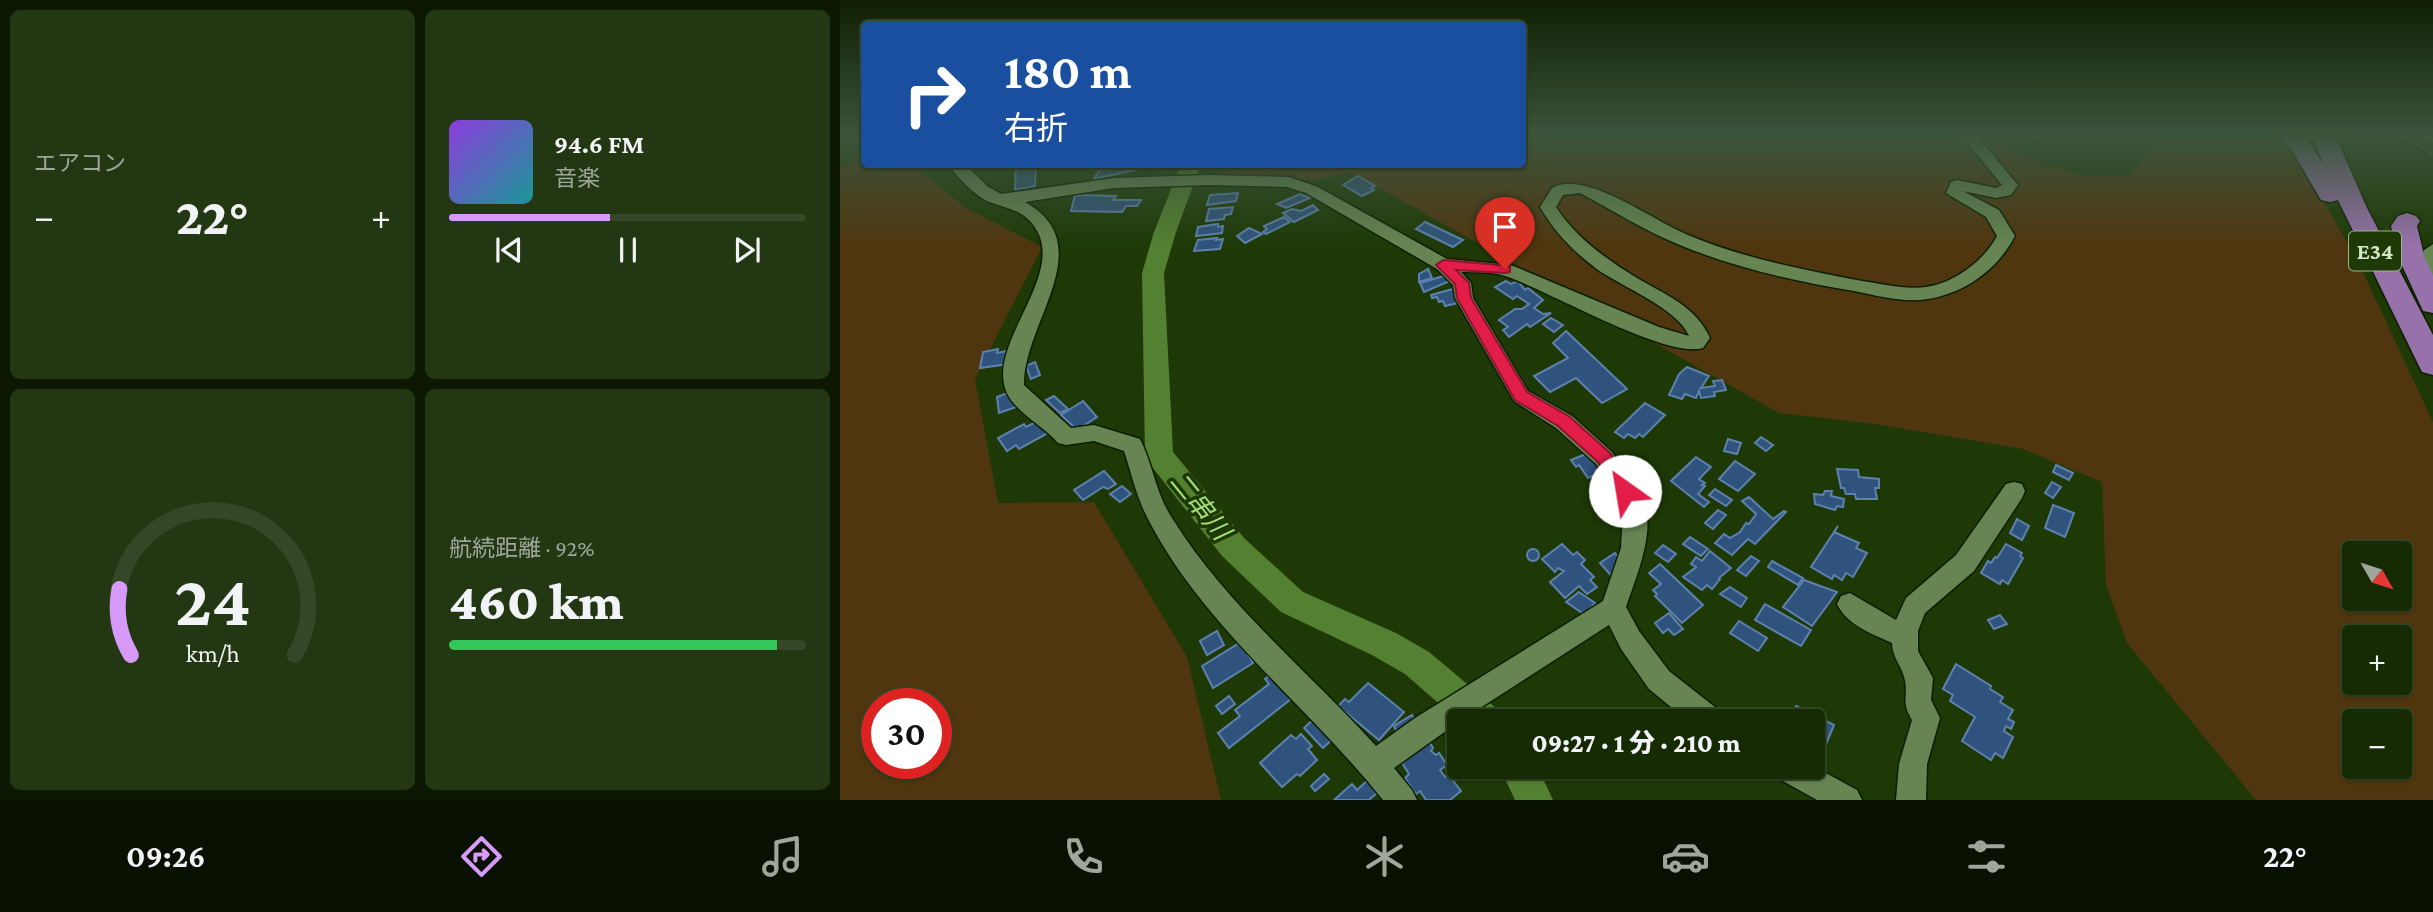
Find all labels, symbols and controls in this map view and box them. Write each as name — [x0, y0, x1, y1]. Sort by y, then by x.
text: 180 m — [1004, 44, 1132, 99]
icon: right — [889, 49, 980, 140]
text: 右折 — [1004, 110, 1068, 146]
text: 94.6 FM — [554, 130, 644, 159]
text: エアコン — [34, 150, 126, 176]
text: 音楽 — [554, 165, 600, 191]
text: 22° — [176, 187, 249, 245]
text: − — [34, 195, 54, 237]
text: + — [371, 195, 391, 237]
pin — [1475, 197, 1535, 269]
icon: arrive — [1486, 208, 1524, 246]
icon: previous — [490, 231, 528, 269]
icon: pause — [609, 231, 647, 269]
icon: next — [728, 231, 766, 269]
road number: E34 — [2349, 232, 2401, 270]
position arrow — [1588, 454, 1662, 528]
water label: 二串川 — [1164, 467, 1238, 548]
text: 航続距離 · 92% — [449, 535, 594, 561]
north arrow — [2342, 541, 2412, 611]
map controls — [2342, 541, 2412, 779]
text: 24 — [174, 561, 251, 642]
text: 460 km — [449, 572, 624, 630]
button: + — [2342, 625, 2412, 695]
text: km/h — [186, 640, 239, 667]
speed limit sign: 30 — [861, 688, 952, 779]
button: − — [2342, 709, 2412, 779]
text: 09:27 · 1 分 · 210 m — [1531, 729, 1741, 758]
icon: directions — [457, 832, 506, 881]
icon: music — [758, 832, 807, 881]
icon: phone — [1059, 832, 1108, 881]
icon: climate — [1360, 832, 1409, 881]
icon: car — [1661, 832, 1710, 881]
icon: filters — [1962, 832, 2011, 881]
text: 09:26 — [126, 838, 206, 874]
text: 22° — [2263, 838, 2307, 874]

